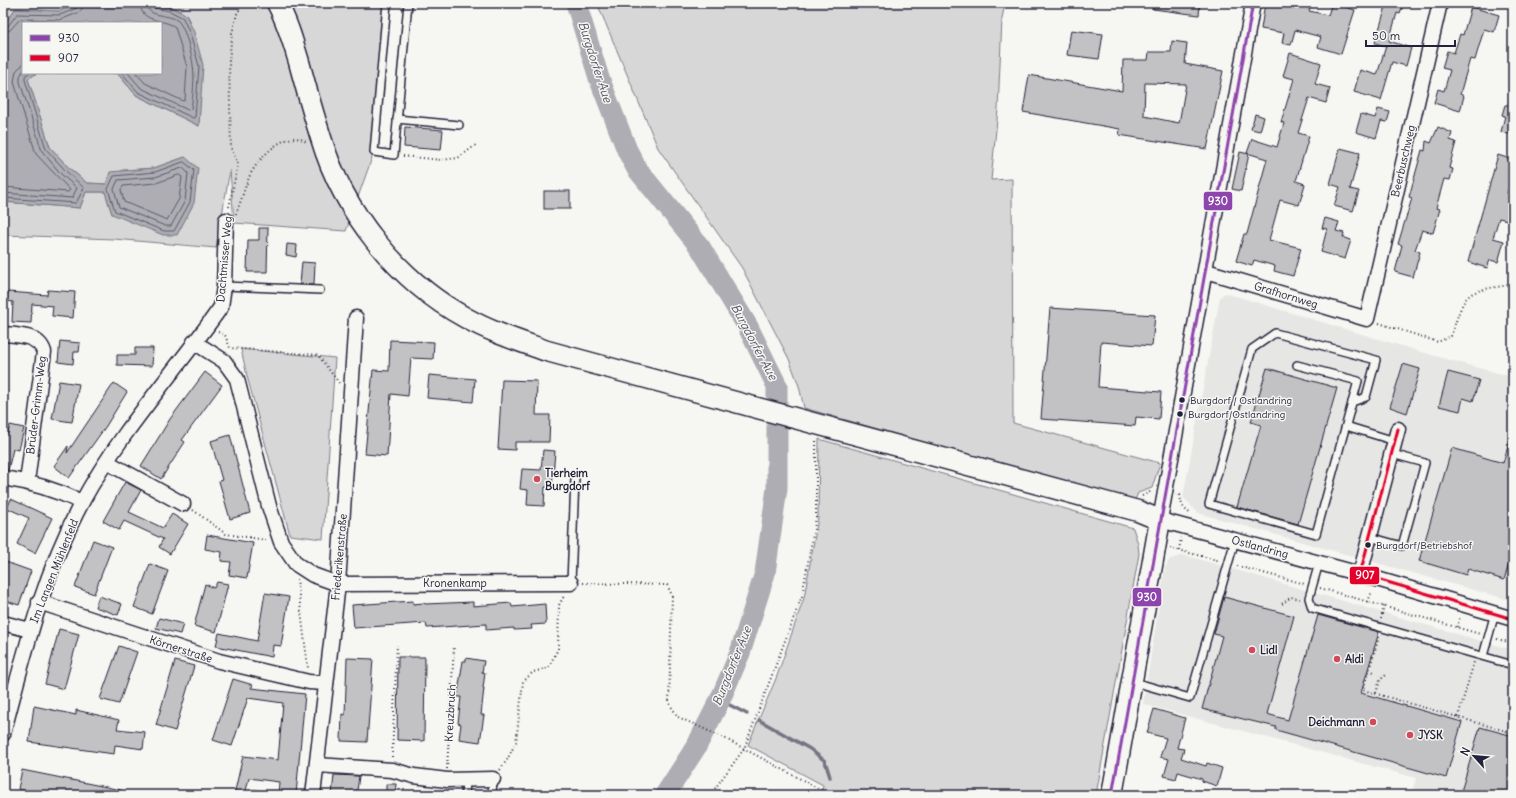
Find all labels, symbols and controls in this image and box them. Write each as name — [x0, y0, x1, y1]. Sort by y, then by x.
water label: Burgdorfer Aue — [575, 20, 616, 106]
legend — [22, 22, 162, 74]
scale bar — [1366, 22, 1455, 48]
text: 50 m — [1372, 28, 1401, 43]
text: 930 — [58, 30, 80, 45]
text: 907 — [58, 50, 79, 65]
street label: Beerbuschweg — [1388, 124, 1418, 198]
line badge: 930 — [1203, 191, 1233, 211]
text: 930 — [1208, 194, 1228, 208]
street label: Dachtmisser Weg — [213, 215, 235, 303]
street label: Grafhornweg — [1252, 279, 1320, 311]
water label: Burgdorfer Aue — [728, 301, 781, 384]
street label: Brüder-Grimm-Weg — [23, 355, 49, 455]
place label: Burgdorf / Ostlandring — [1190, 394, 1292, 407]
marker: Burgdorf / Ostlandring — [1177, 395, 1187, 405]
place label: Burgdorf/Ostlandring — [1188, 408, 1285, 421]
marker: Burgdorf/Ostlandring — [1175, 409, 1185, 419]
place label: Tierheim Burgdorf — [545, 466, 590, 494]
marker: Tierheim Burgdorf — [532, 474, 542, 484]
street label: Friederikenstraße — [328, 513, 350, 601]
street label: Im Langen Mühlenfeld — [27, 516, 81, 625]
street label: Ostlandring — [1230, 533, 1290, 561]
place label: Burgdorf/Betriebshof — [1376, 539, 1473, 552]
marker: Burgdorf/Betriebshof — [1363, 540, 1373, 550]
line badge: 907 — [1349, 566, 1380, 585]
text: 907 — [1356, 568, 1375, 582]
street label: Kronenkamp — [423, 576, 487, 590]
line badge: 930 — [1132, 587, 1162, 607]
text: 930 — [1137, 590, 1157, 604]
water label: Burgdorfer Aue — [709, 623, 755, 708]
street label: Körnerstraße — [148, 632, 214, 666]
place label: Lidl — [1260, 643, 1277, 657]
marker: Lidl — [1247, 645, 1257, 655]
place label: Aldi — [1345, 652, 1363, 666]
marker: Aldi — [1332, 654, 1342, 664]
street label: Kreuzbruch — [442, 684, 458, 742]
place label: Deichmann — [1308, 715, 1366, 729]
marker: Deichmann — [1368, 717, 1378, 727]
place label: JYSK — [1418, 728, 1443, 742]
marker: JYSK — [1405, 730, 1415, 740]
north arrow — [1454, 736, 1494, 776]
text: N — [1457, 745, 1473, 758]

